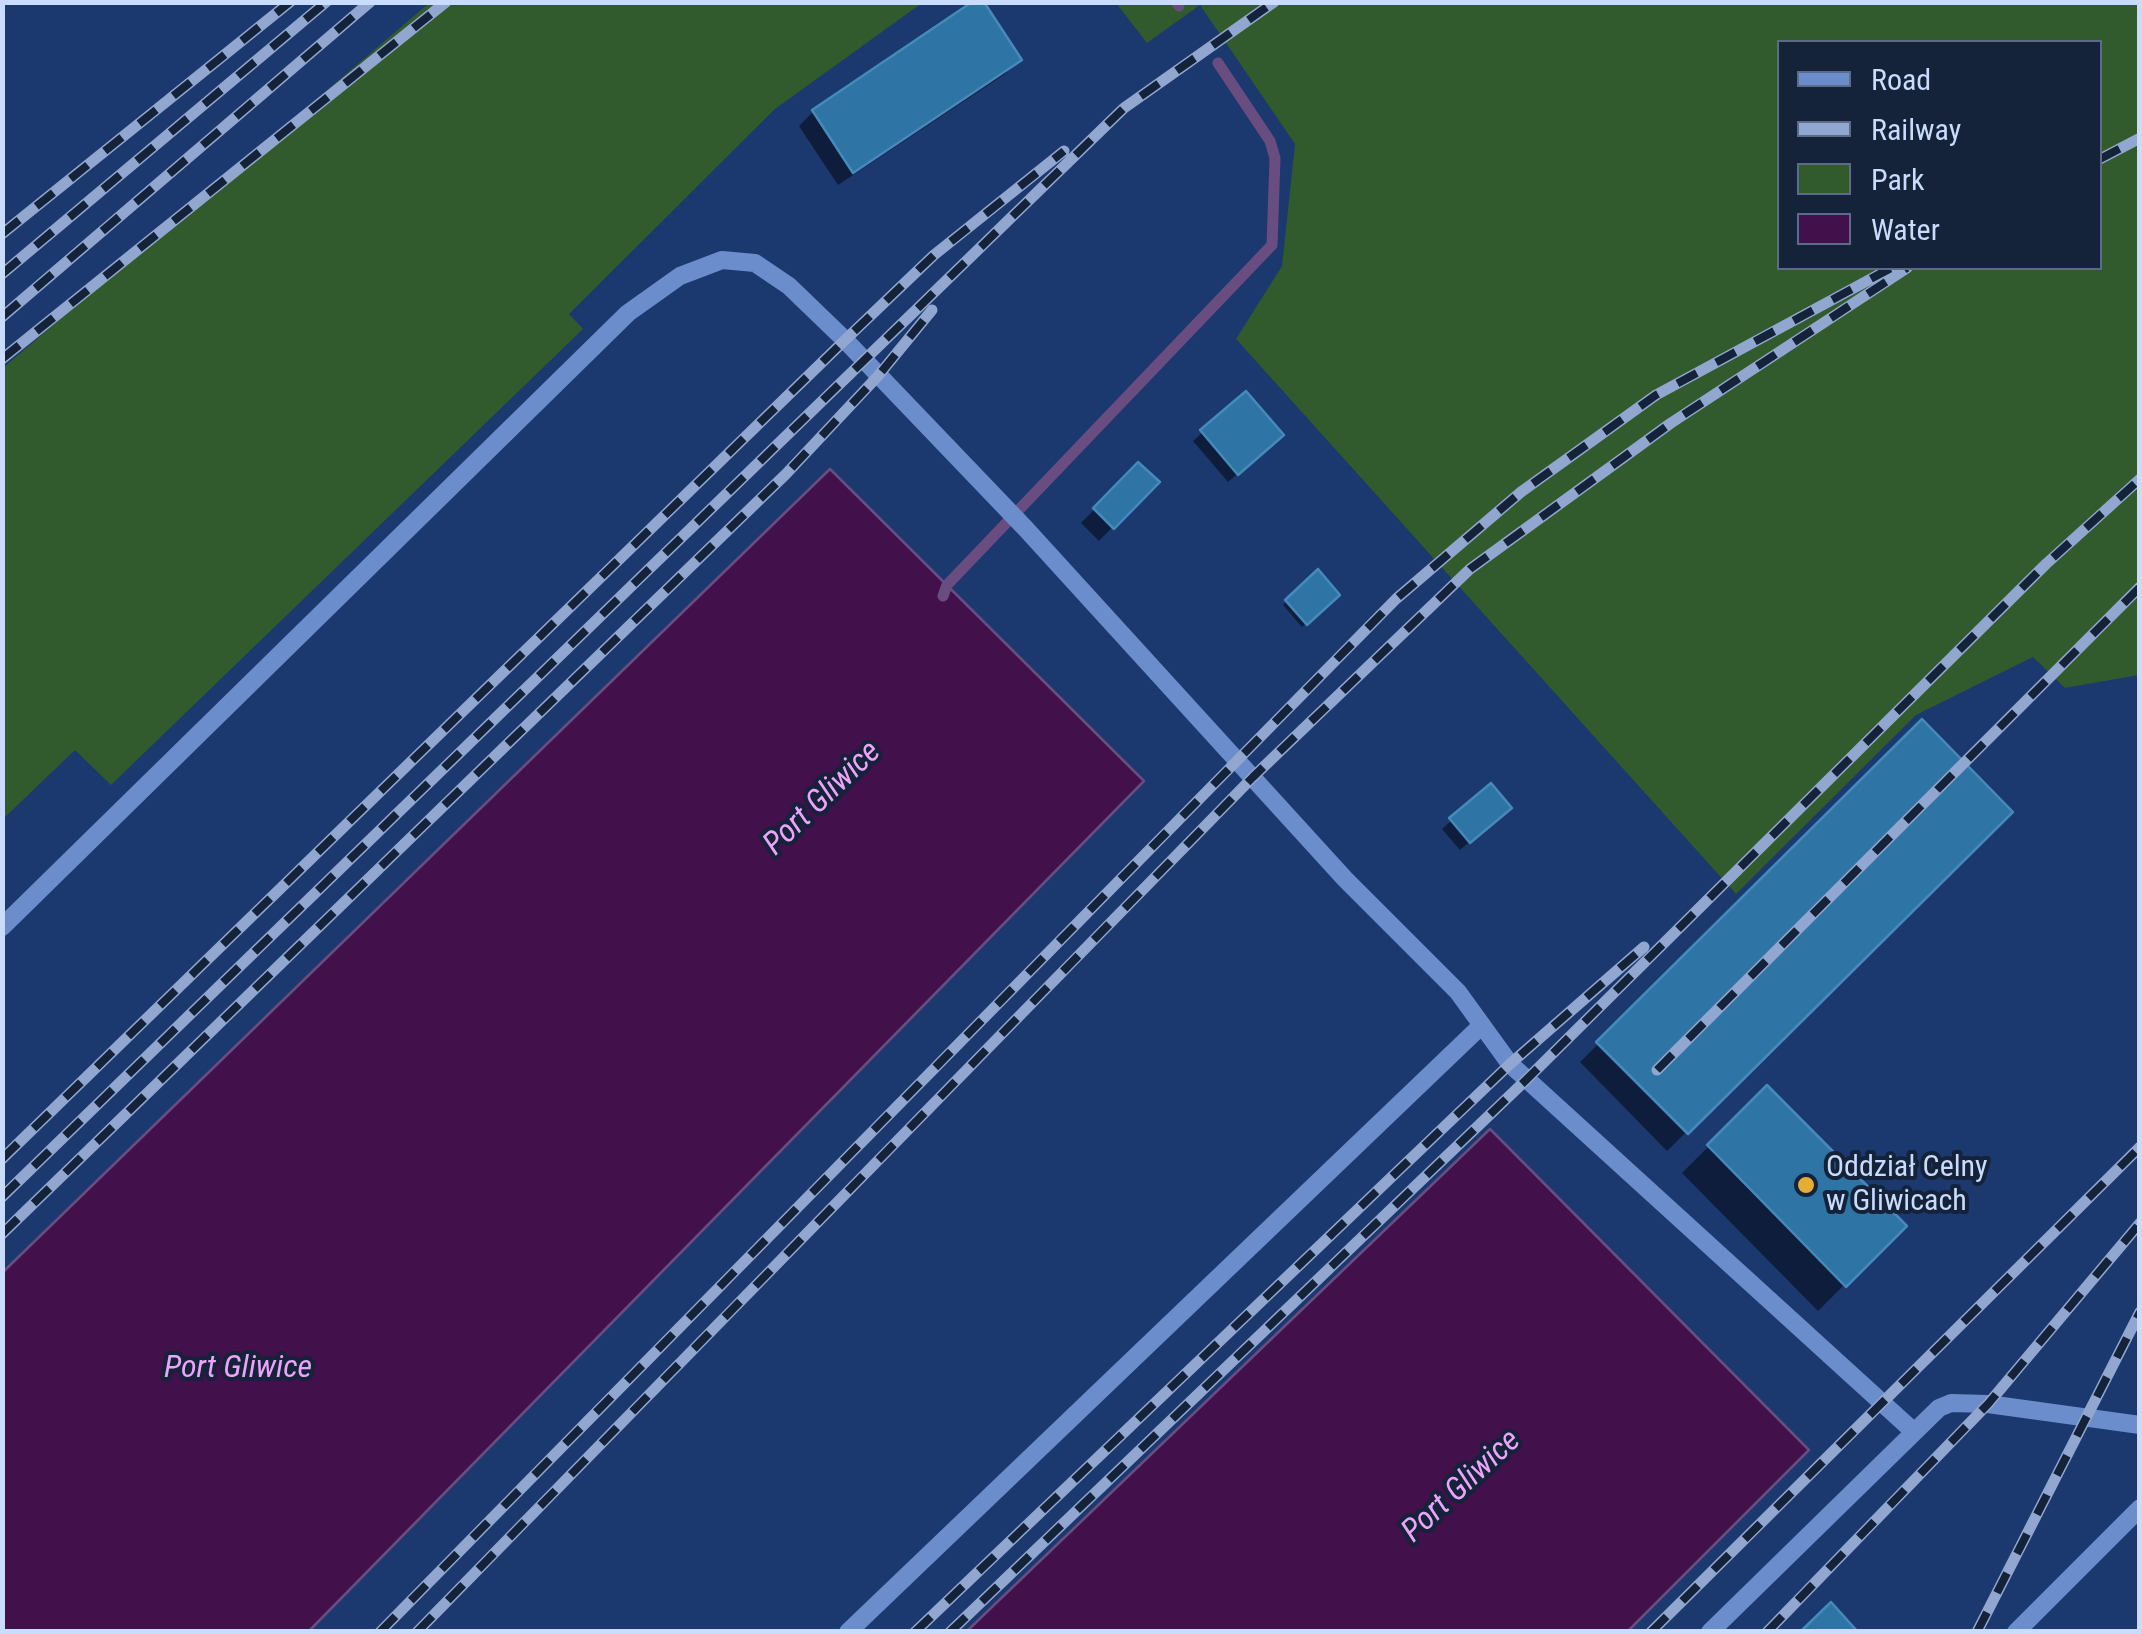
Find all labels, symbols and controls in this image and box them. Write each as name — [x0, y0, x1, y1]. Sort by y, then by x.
legend — [1777, 40, 2102, 270]
text: Road — [1871, 62, 1931, 97]
text: Railway — [1871, 112, 1961, 147]
text: Park — [1871, 162, 1925, 197]
text: Water — [1871, 212, 1940, 247]
water label: Port Gliwice — [756, 734, 890, 864]
place label: Oddział Celny w Gliwicach — [1826, 1150, 1988, 1220]
marker: Oddział Celny w Gliwicach — [1795, 1174, 1817, 1196]
water label: Port Gliwice — [164, 1350, 312, 1388]
water label: Port Gliwice — [1395, 1422, 1529, 1552]

